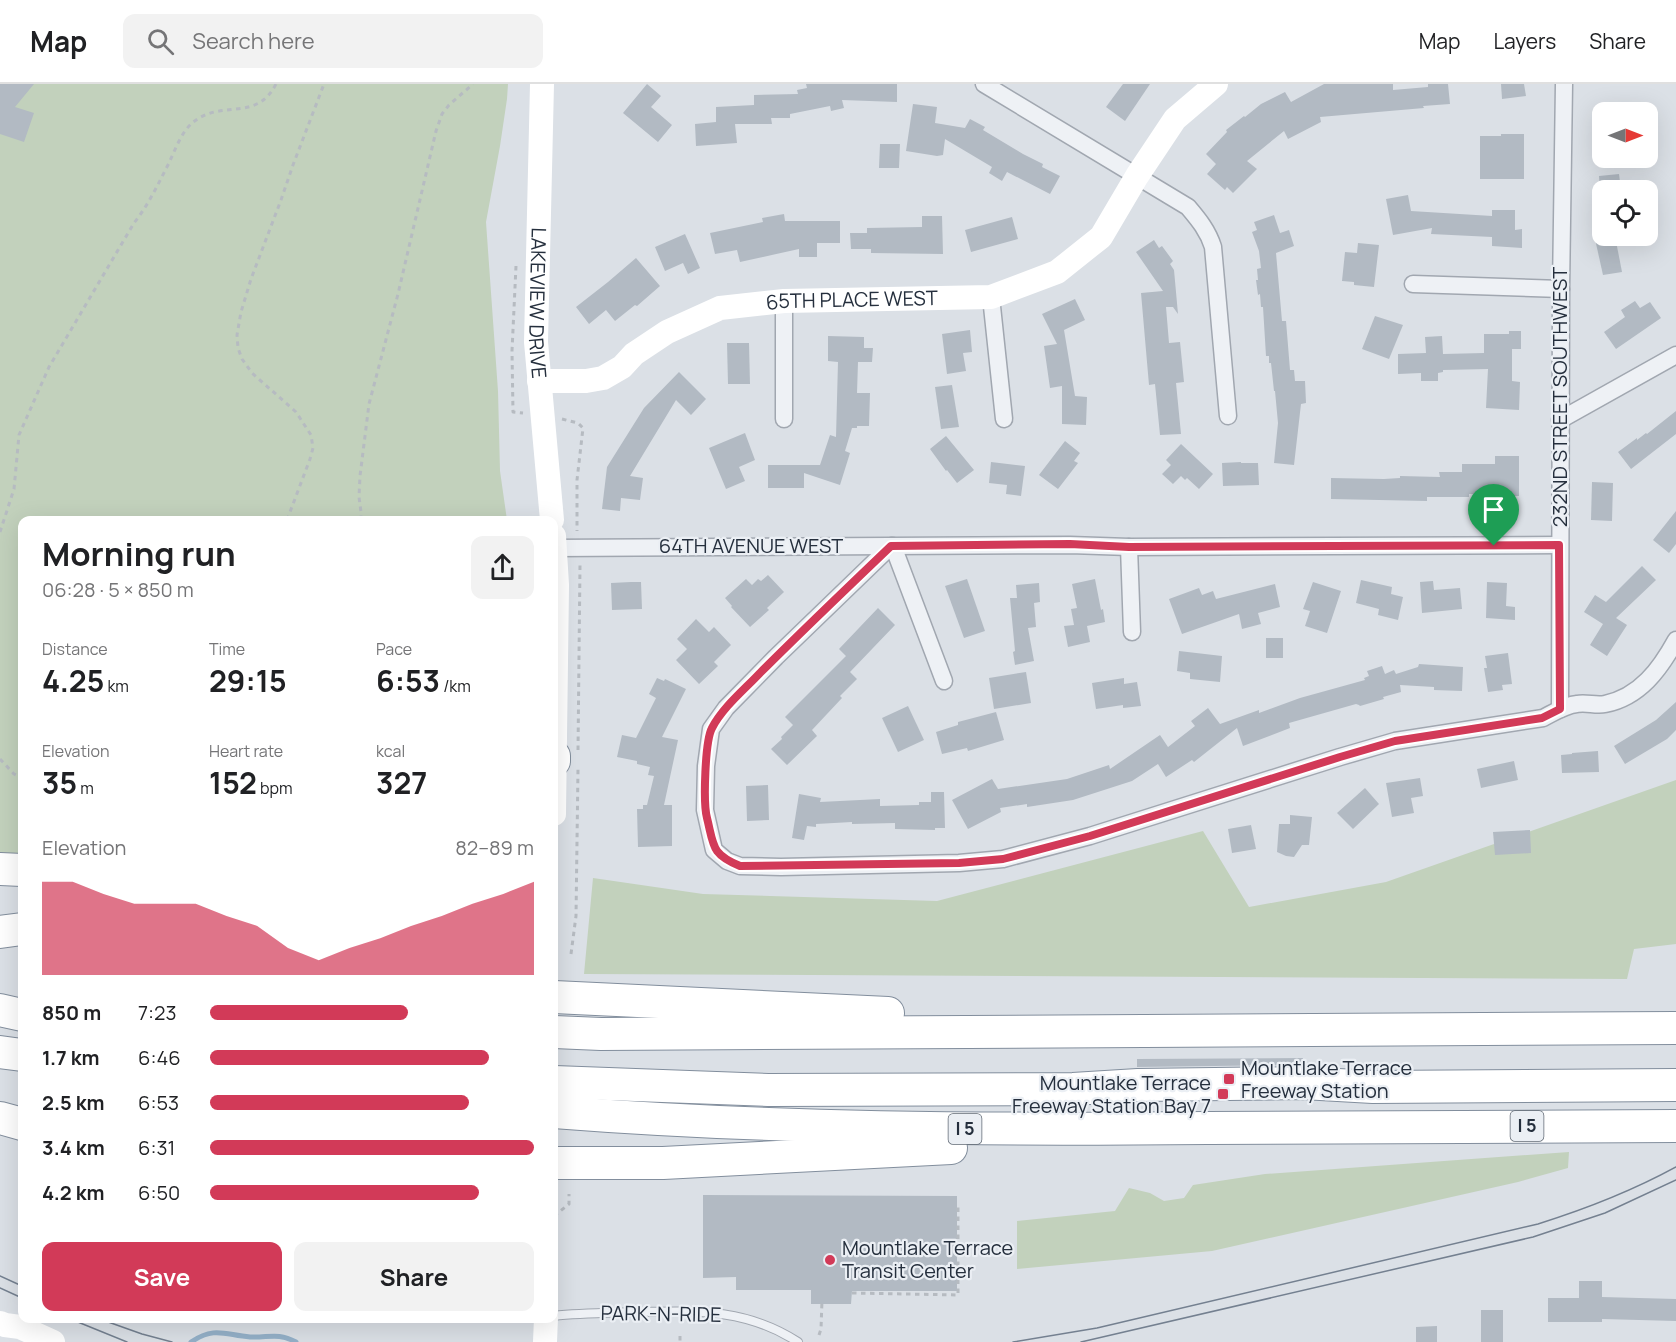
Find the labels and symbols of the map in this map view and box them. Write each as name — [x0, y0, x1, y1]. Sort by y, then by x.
north arrow — [1592, 102, 1658, 168]
street label: LAKEVIEW DRIVE — [523, 227, 553, 380]
street label: 232ND STREET SOUTHWEST — [1546, 267, 1573, 527]
street label: 65TH PLACE WEST — [765, 284, 938, 316]
pin — [1468, 484, 1519, 546]
street label: 64TH AVENUE WEST — [659, 532, 843, 559]
place label: Mountlake Terrace Freeway Station — [1241, 1054, 1412, 1104]
place label: Mountlake Terrace Freeway Station Bay 7 — [1012, 1069, 1211, 1119]
marker: Mountlake Terrace Freeway Station — [1222, 1072, 1236, 1086]
marker: Mountlake Terrace Freeway Station Bay 7 — [1216, 1087, 1230, 1101]
road number: I 5 — [1510, 1111, 1544, 1141]
road number: I 5 — [948, 1114, 982, 1144]
place label: Mountlake Terrace Transit Center — [842, 1234, 1013, 1284]
marker: Mountlake Terrace Transit Center — [823, 1253, 837, 1267]
street label: PARK-N-RIDE — [600, 1299, 722, 1328]

